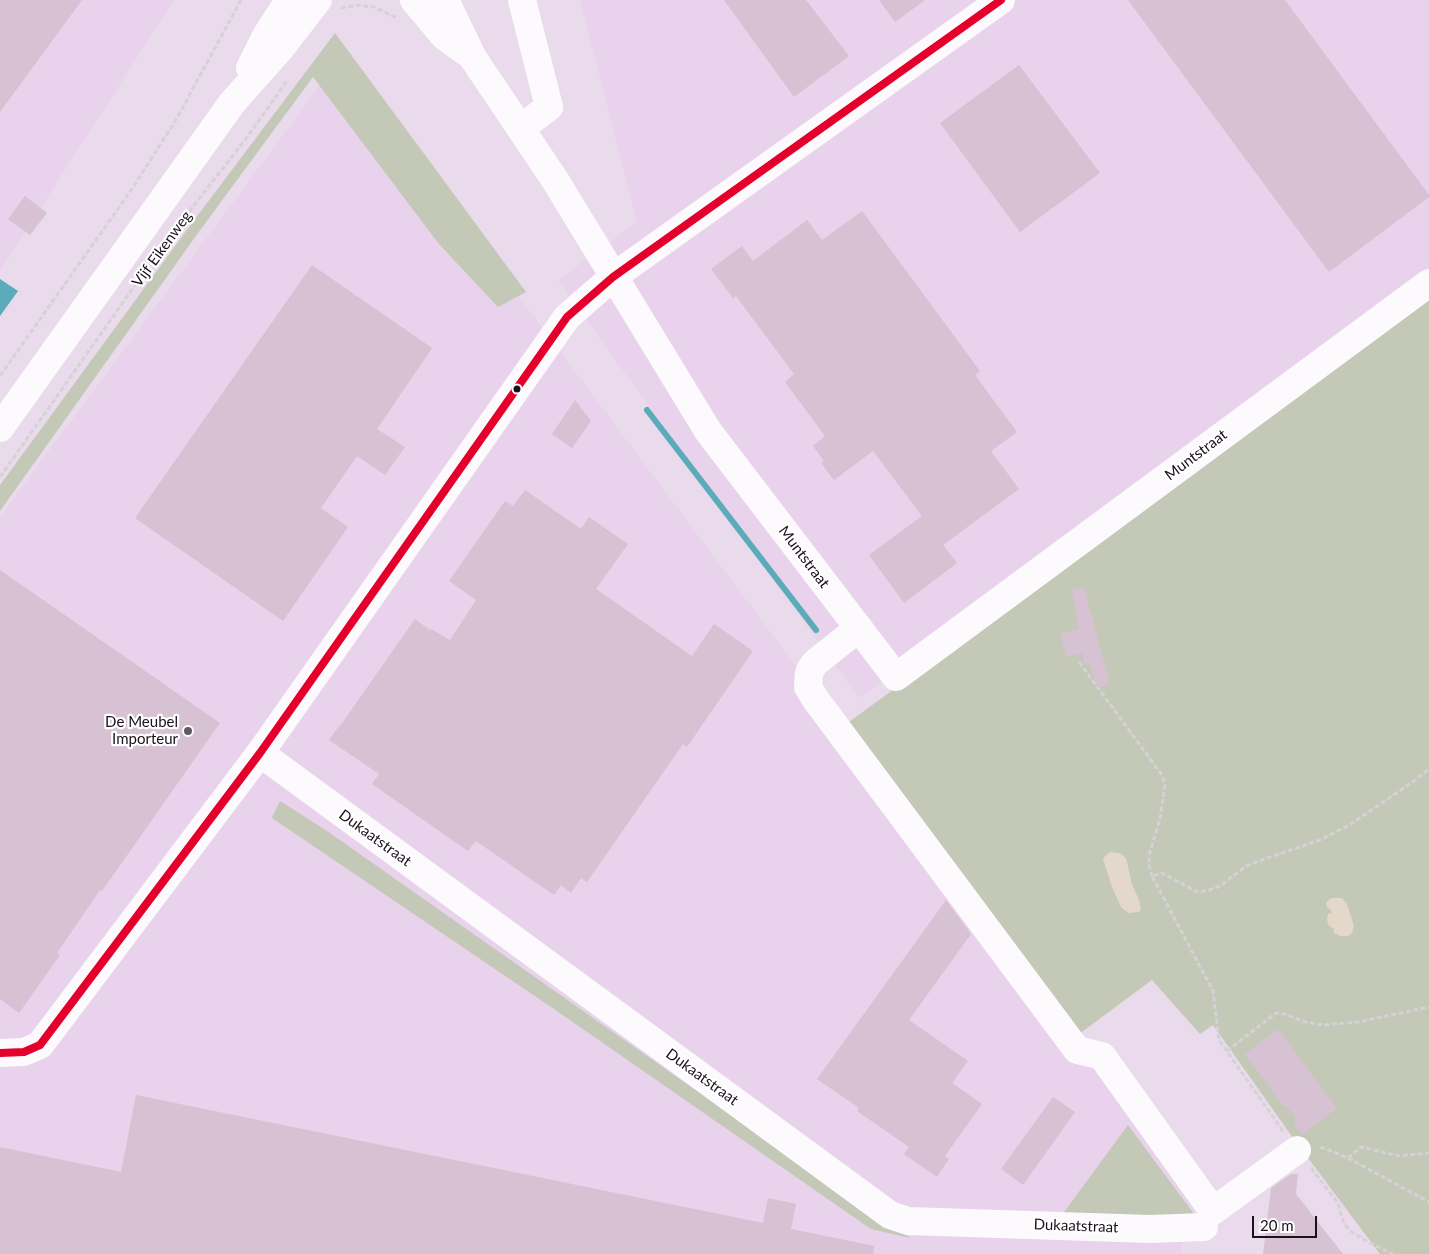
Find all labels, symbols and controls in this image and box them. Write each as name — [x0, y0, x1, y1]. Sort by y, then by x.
street label: Vijf Eikenweg — [128, 207, 196, 291]
unlabelled marker — [512, 384, 522, 394]
street label: Muntstraat — [1161, 426, 1231, 484]
street label: Muntstraat — [775, 522, 833, 592]
place label: De Meubel Importeur — [105, 713, 178, 748]
marker: De Meubel Importeur — [182, 725, 194, 737]
street label: Dukaatstraat — [335, 806, 415, 870]
street label: Dukaatstraat — [662, 1045, 742, 1109]
scale bar — [1254, 1206, 1319, 1238]
street label: Dukaatstraat — [1033, 1216, 1119, 1236]
text: 20 m — [1260, 1216, 1294, 1234]

